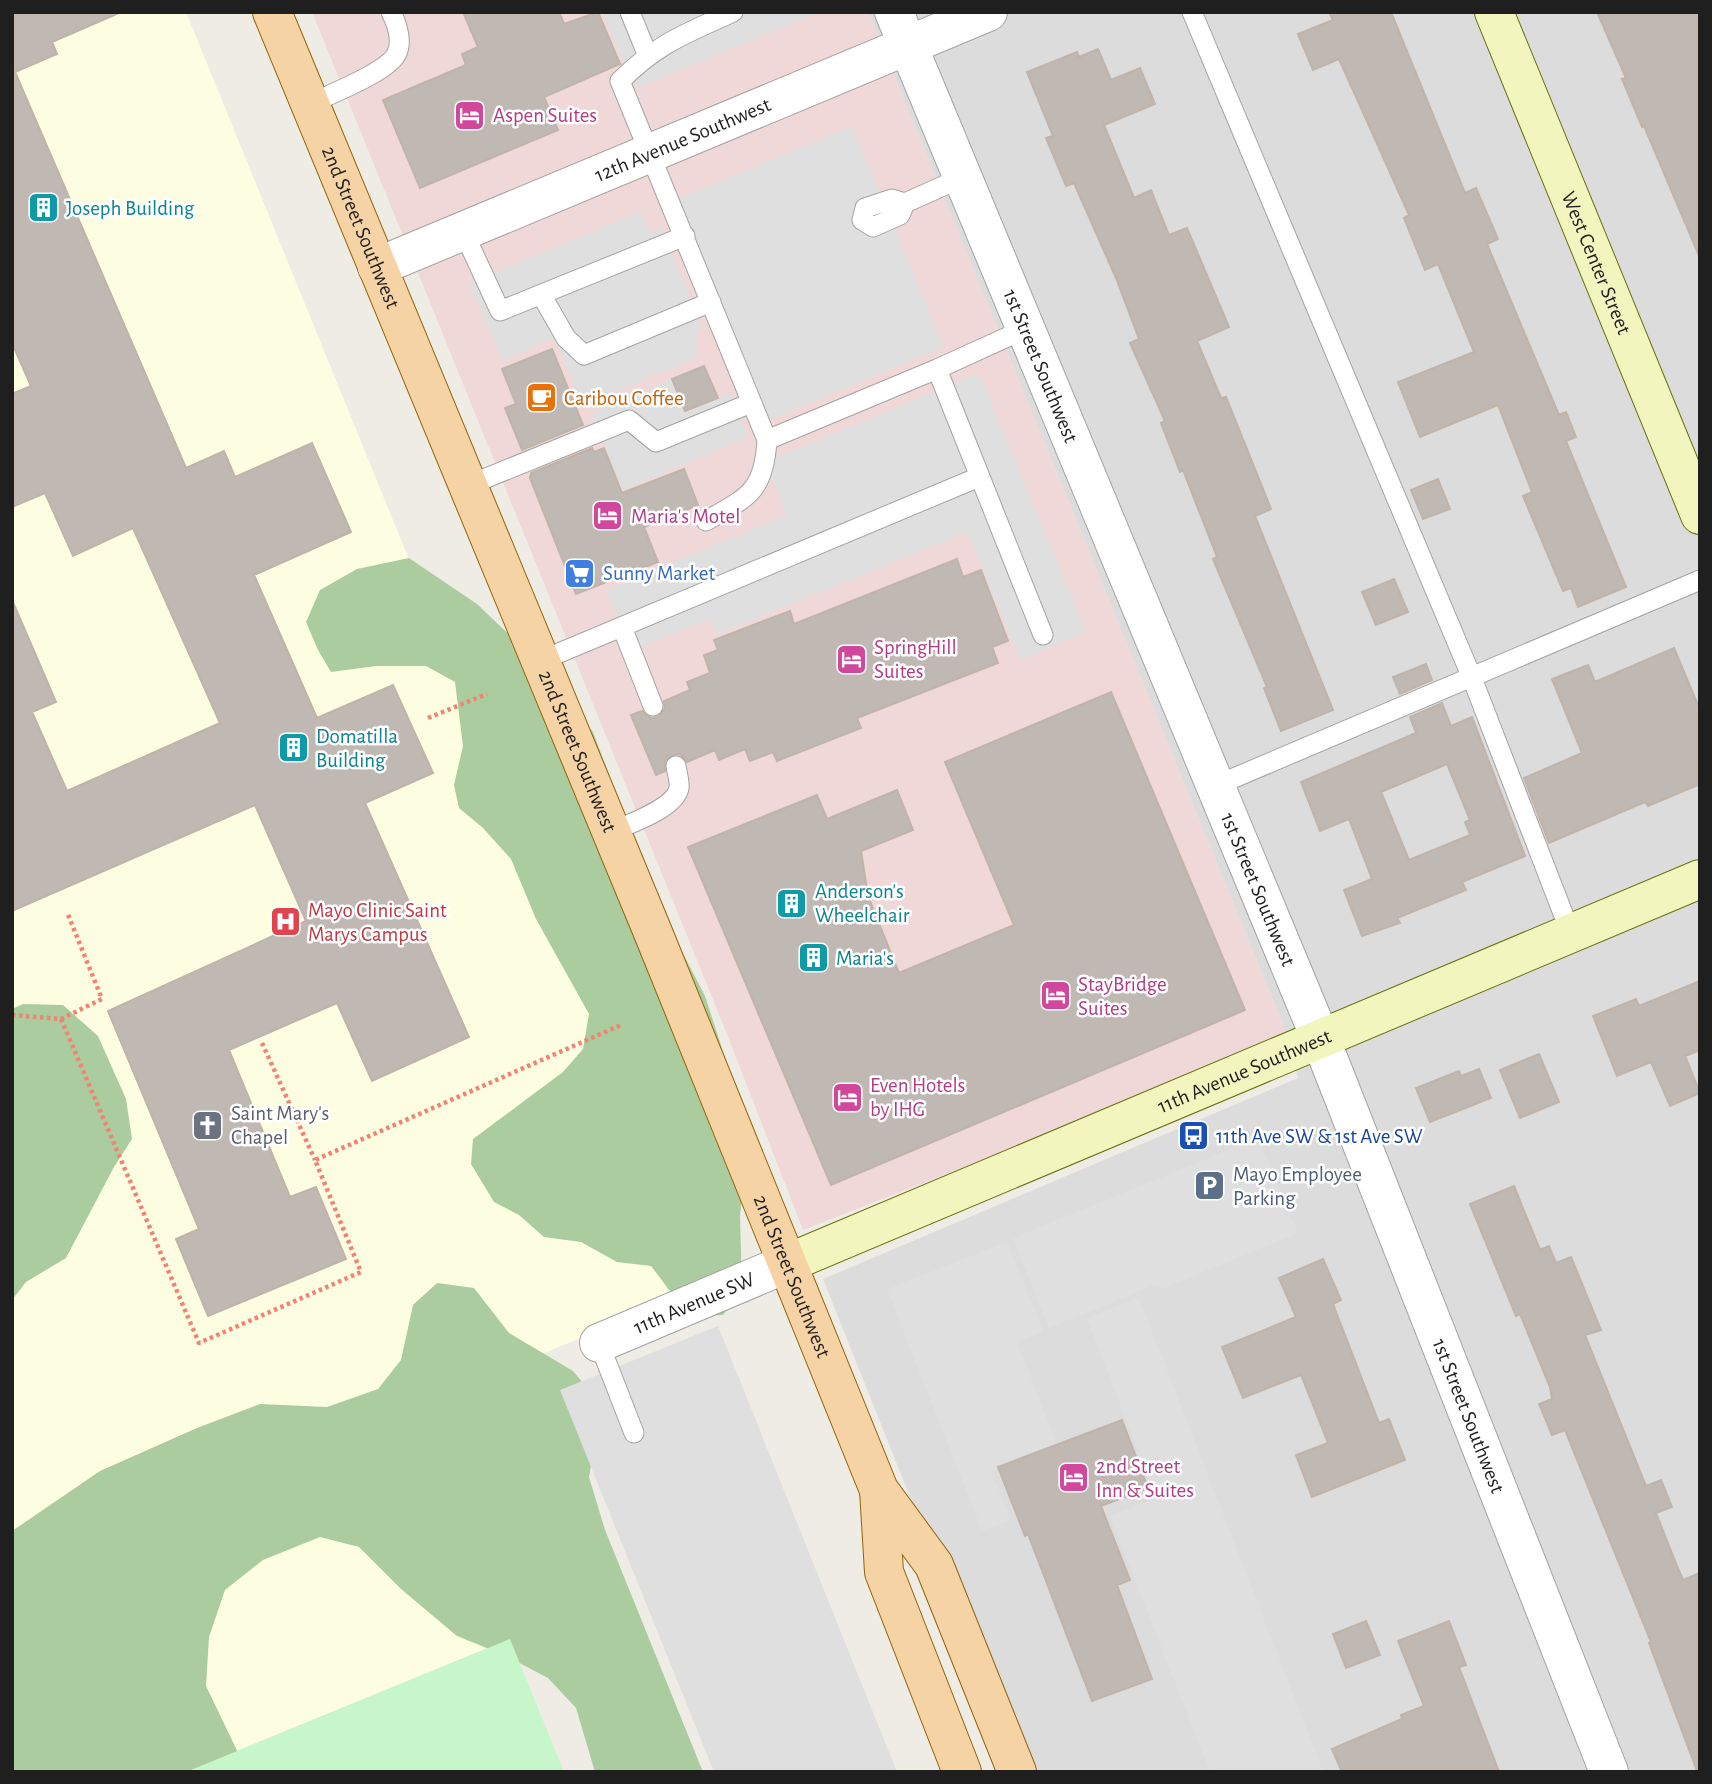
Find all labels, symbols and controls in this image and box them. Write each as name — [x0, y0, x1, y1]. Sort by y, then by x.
street label: 12th Avenue Southwest — [592, 94, 774, 186]
hotel icon: Aspen Suites — [453, 98, 487, 132]
place label: Aspen Suites — [493, 105, 597, 126]
street label: 2nd Street Southwest — [318, 143, 404, 312]
street label: West Center Street — [1558, 189, 1635, 338]
building icon: Joseph Building — [26, 191, 60, 225]
place label: Joseph Building — [66, 198, 195, 219]
street label: 1st Street Southwest — [999, 286, 1082, 446]
cafe icon: Caribou Coffee — [524, 381, 558, 415]
place label: Caribou Coffee — [564, 388, 684, 409]
hotel icon: Maria's Motel — [591, 499, 625, 533]
place label: Maria's Motel — [631, 506, 740, 527]
supermarket icon: Sunny Market — [563, 556, 597, 590]
place label: Sunny Market — [603, 563, 715, 584]
place label: SpringHill Suites — [874, 637, 957, 682]
hotel icon: SpringHill Suites — [834, 642, 868, 676]
street label: 2nd Street Southwest — [535, 667, 620, 836]
place label: Domatilla Building — [316, 726, 398, 771]
building icon: Domatilla Building — [276, 731, 310, 765]
street label: 1st Street Southwest — [1217, 810, 1299, 970]
place label: Anderson's Wheelchair — [815, 881, 910, 926]
building icon: Anderson's Wheelchair — [775, 886, 809, 920]
place label: Mayo Clinic Saint Marys Campus — [308, 900, 447, 945]
hospital icon: Mayo Clinic Saint Marys Campus — [268, 905, 302, 939]
building icon: Maria's — [796, 941, 830, 975]
place label: Maria's — [836, 948, 894, 969]
place label: StayBridge Suites — [1078, 974, 1167, 1019]
hotel icon: StayBridge Suites — [1038, 979, 1072, 1013]
street label: 11th Avenue Southwest — [1155, 1025, 1335, 1117]
place label: Even Hotels by IHG — [870, 1075, 965, 1120]
hotel icon: Even Hotels by IHG — [830, 1080, 864, 1114]
place label: Saint Mary's Chapel — [231, 1103, 329, 1148]
church icon: Saint Mary's Chapel — [191, 1108, 225, 1142]
bus stop icon: 11th Ave SW & 1st Ave SW — [1176, 1119, 1210, 1153]
place label: 11th Ave SW & 1st Ave SW — [1216, 1126, 1423, 1147]
place label: Mayo Employee Parking — [1233, 1164, 1362, 1209]
parking icon: Mayo Employee Parking — [1193, 1169, 1227, 1203]
street label: 2nd Street Southwest — [749, 1192, 834, 1361]
street label: 11th Avenue SW — [631, 1268, 758, 1338]
street label: 1st Street Southwest — [1429, 1336, 1508, 1496]
place label: 2nd Street Inn & Suites — [1096, 1456, 1194, 1501]
hotel icon: 2nd Street Inn & Suites — [1056, 1461, 1090, 1495]

